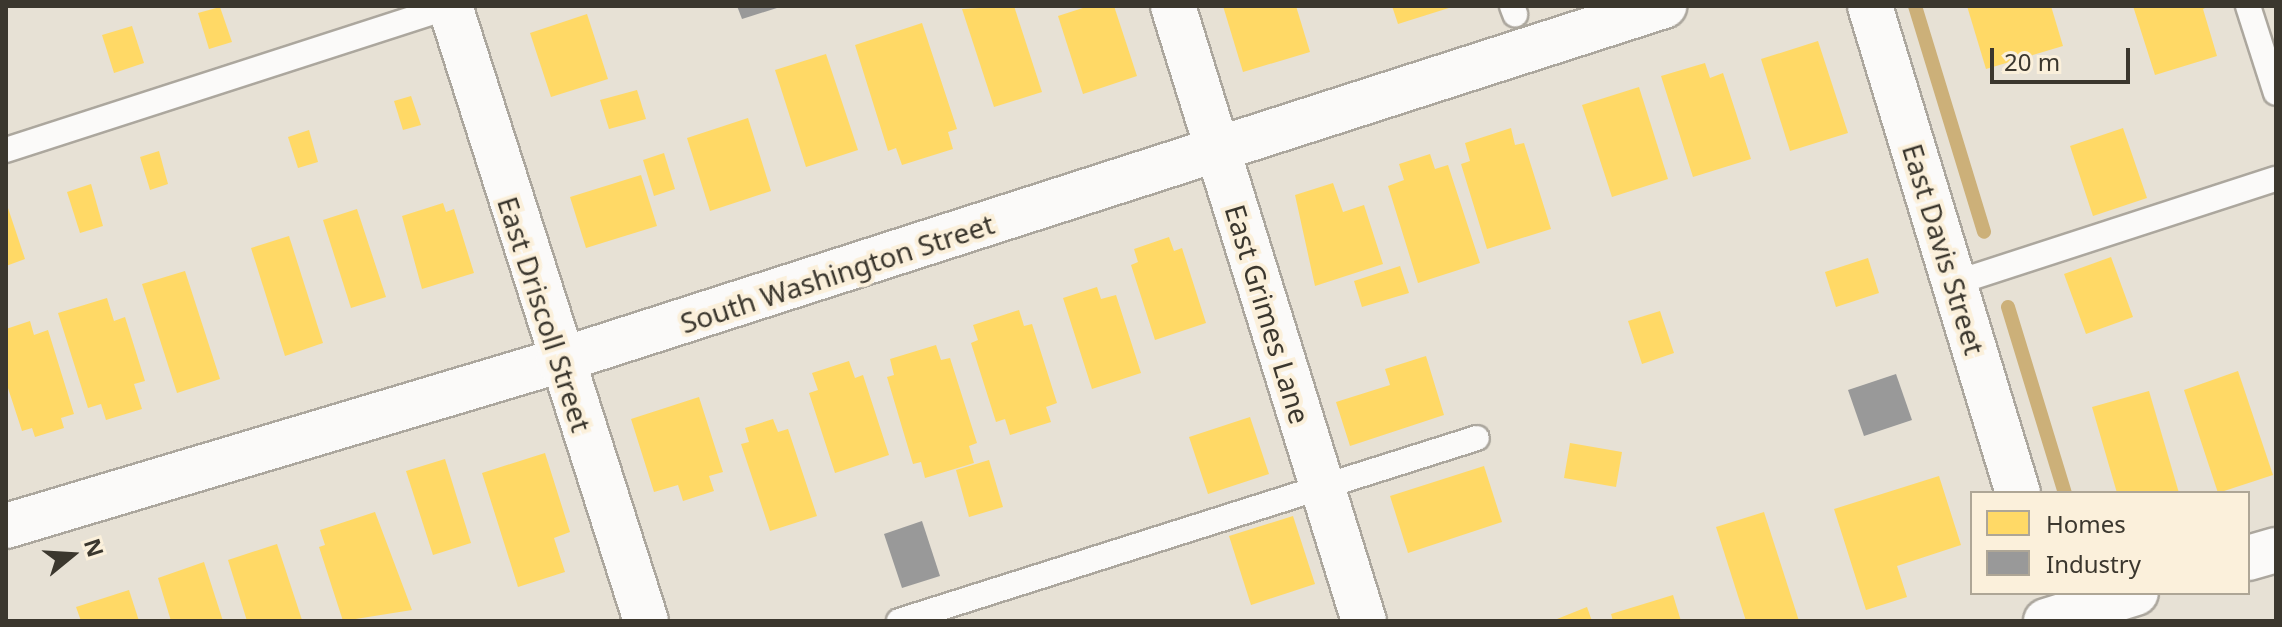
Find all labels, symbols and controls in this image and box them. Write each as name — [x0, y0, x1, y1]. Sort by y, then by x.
scale bar — [1994, 32, 2134, 82]
text: 20 m — [2004, 45, 2060, 78]
street label: East Davis Street — [1896, 140, 1992, 358]
street label: East Driscoll Street — [491, 192, 599, 436]
street label: East Grimes Lane — [1219, 200, 1317, 428]
street label: South Washington Street — [676, 206, 998, 340]
legend — [1970, 491, 2250, 595]
text: Homes — [2046, 507, 2126, 540]
north arrow — [32, 515, 112, 595]
text: N — [78, 534, 112, 561]
text: Industry — [2046, 547, 2141, 580]

